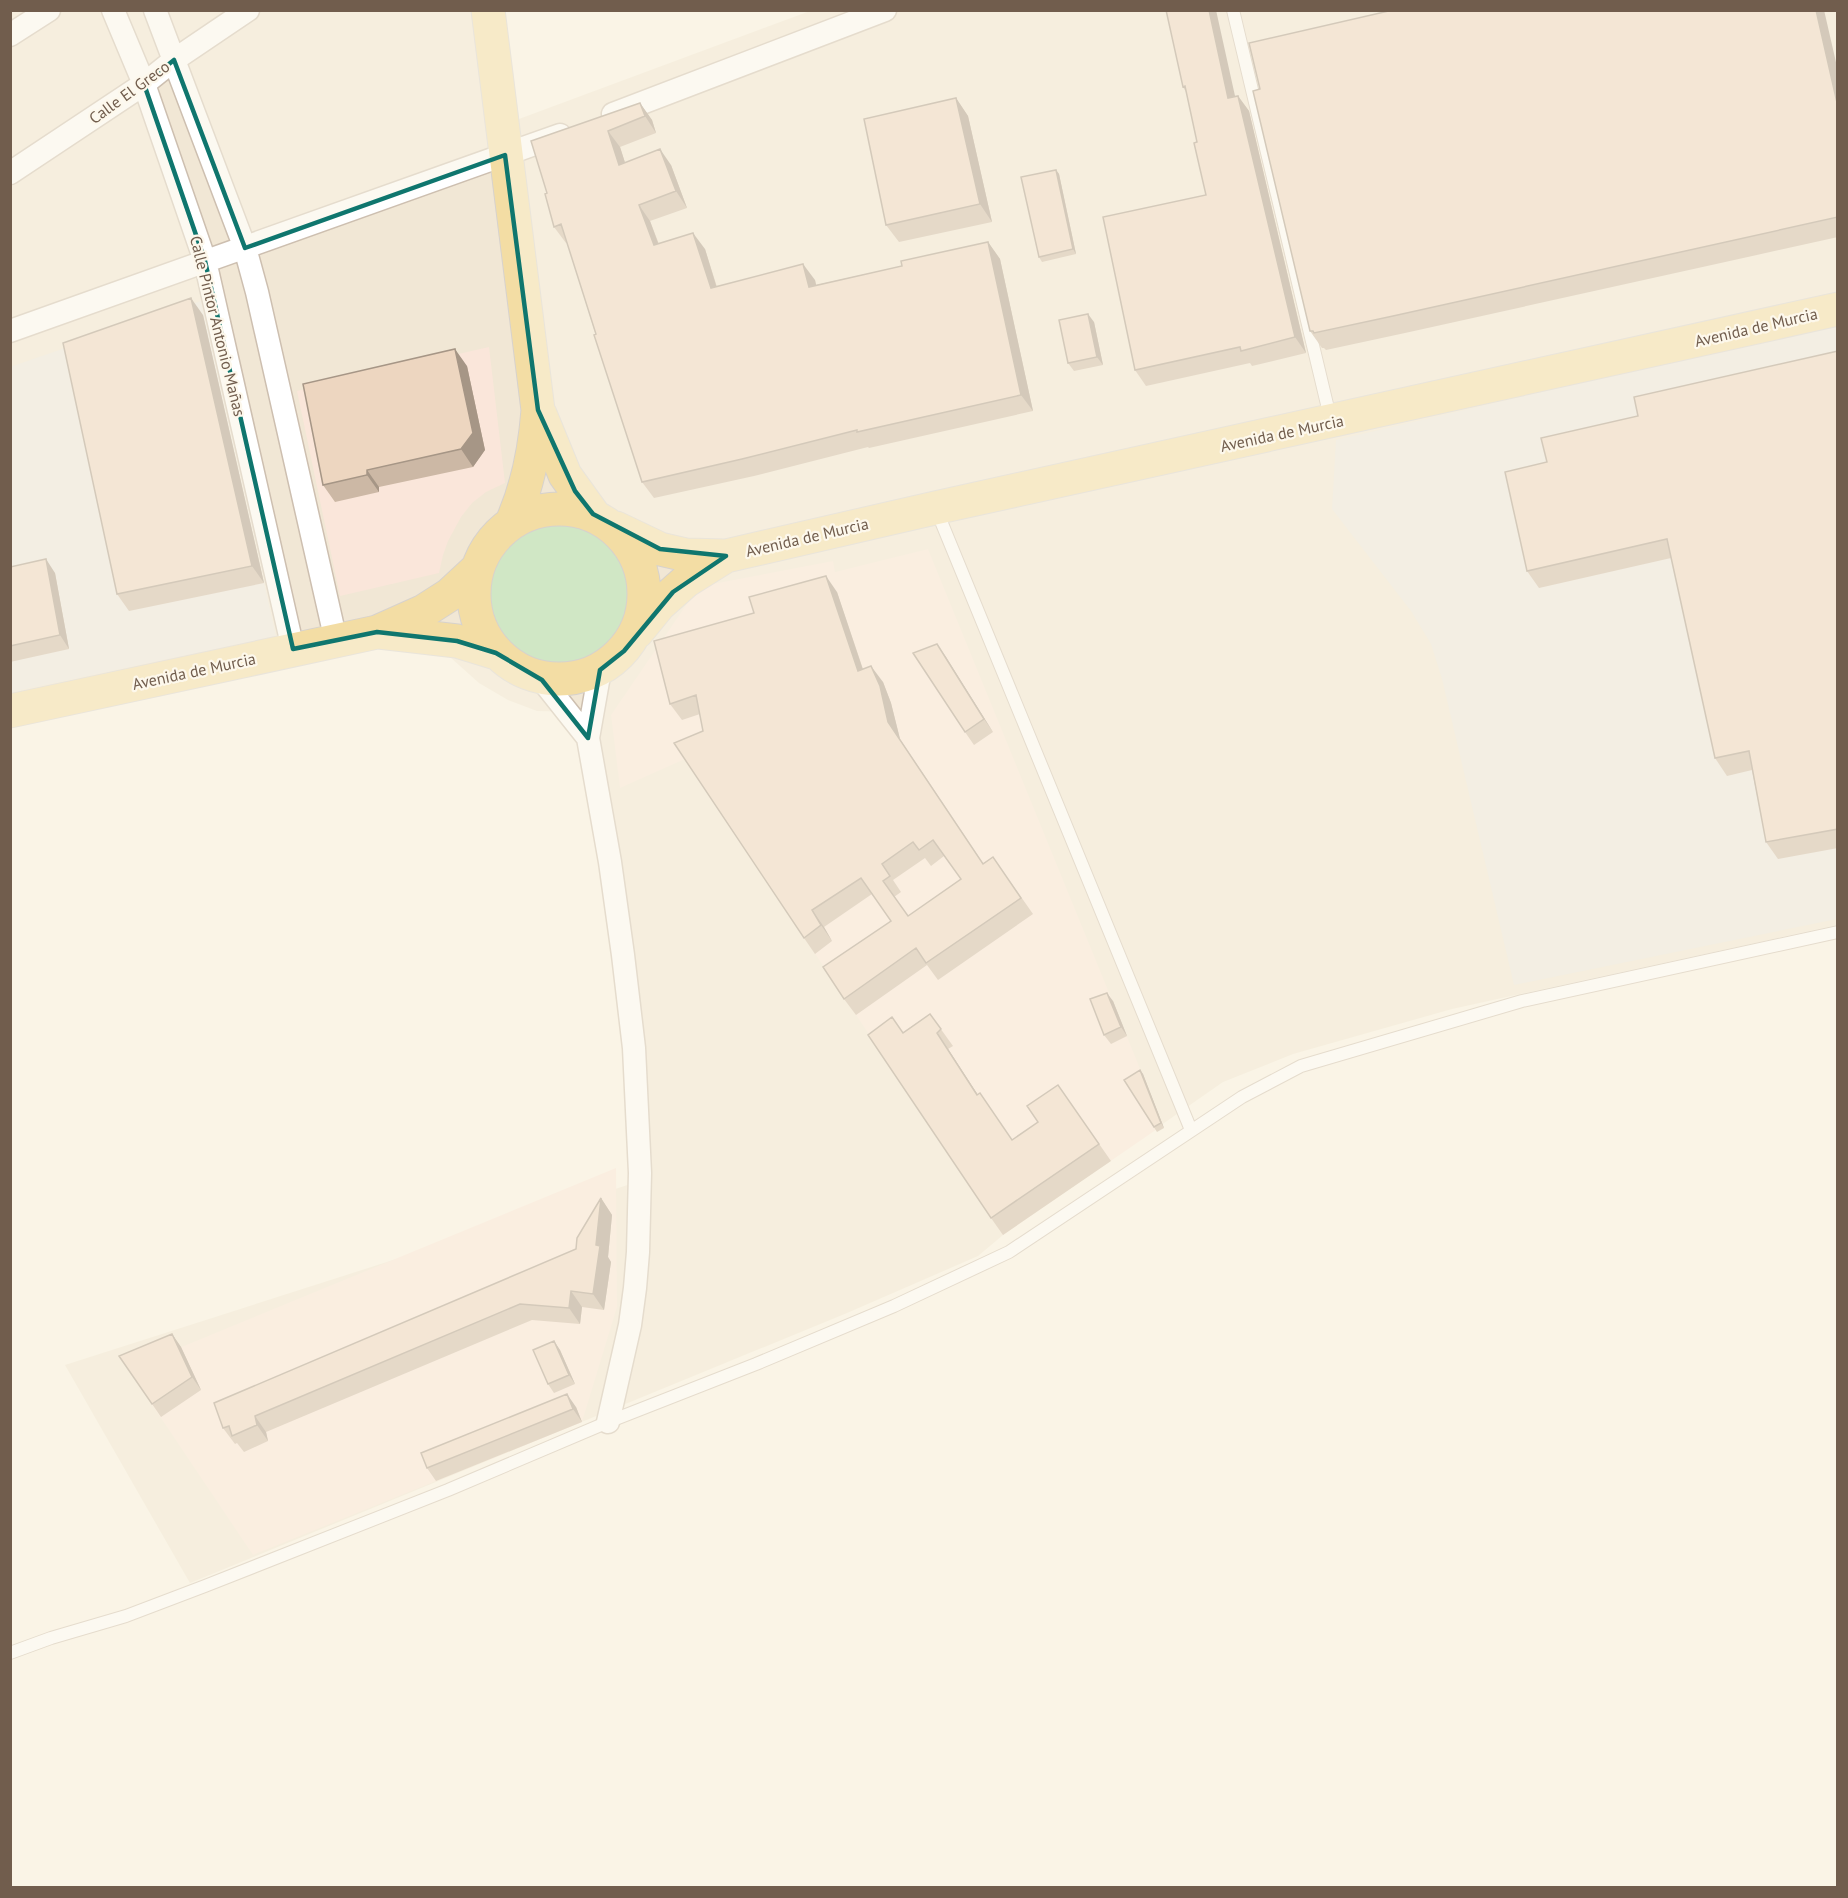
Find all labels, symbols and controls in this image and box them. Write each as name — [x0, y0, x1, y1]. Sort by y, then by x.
street label: Calle El Greco — [85, 56, 173, 128]
street label: Calle Pintor Antonio Mañas — [186, 234, 250, 419]
street label: Avenida de Murcia — [1693, 303, 1819, 351]
street label: Avenida de Murcia — [1219, 410, 1345, 456]
street label: Avenida de Murcia — [744, 513, 870, 561]
street label: Avenida de Murcia — [131, 648, 257, 694]

